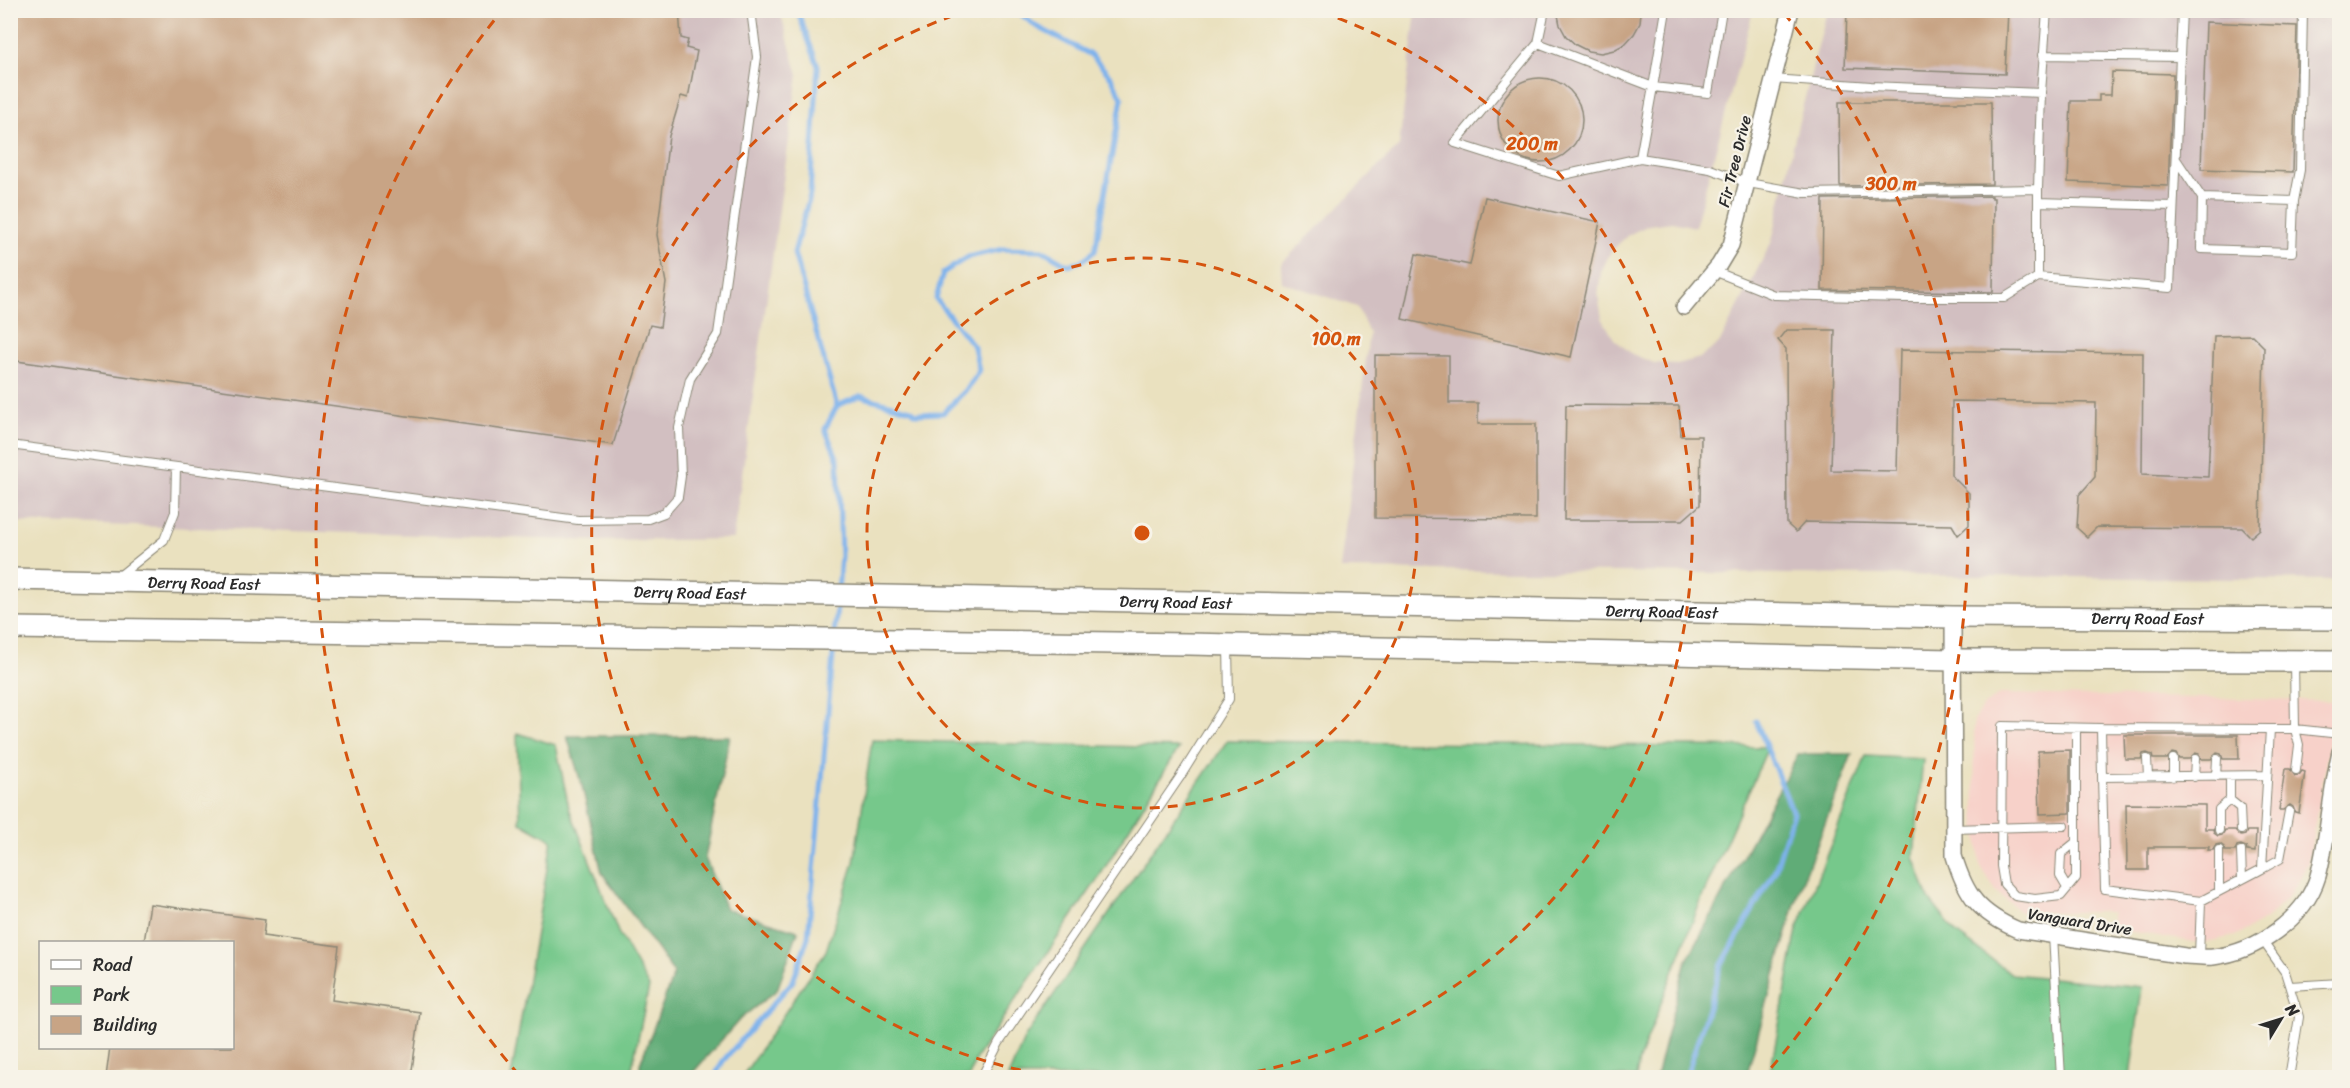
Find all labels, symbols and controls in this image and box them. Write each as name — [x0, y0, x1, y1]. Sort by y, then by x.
street label: Fir Tree Drive — [1709, 112, 1760, 210]
text: 200 m — [1505, 128, 1558, 160]
text: 300 m — [1864, 168, 1917, 200]
text: 100 m — [1312, 323, 1361, 355]
centre of rings — [1132, 523, 1152, 543]
street label: Derry Road East — [147, 568, 261, 599]
street label: Derry Road East — [633, 577, 747, 608]
street label: Derry Road East — [1119, 587, 1233, 618]
street label: Derry Road East — [1605, 596, 1719, 627]
street label: Derry Road East — [2091, 604, 2205, 633]
street label: Vanguard Drive — [2026, 899, 2134, 944]
legend — [39, 941, 234, 1049]
text: Road — [93, 949, 133, 981]
text: Park — [93, 979, 130, 1011]
north arrow — [2251, 989, 2311, 1049]
text: N — [2277, 996, 2308, 1024]
text: Building — [93, 1009, 157, 1041]

